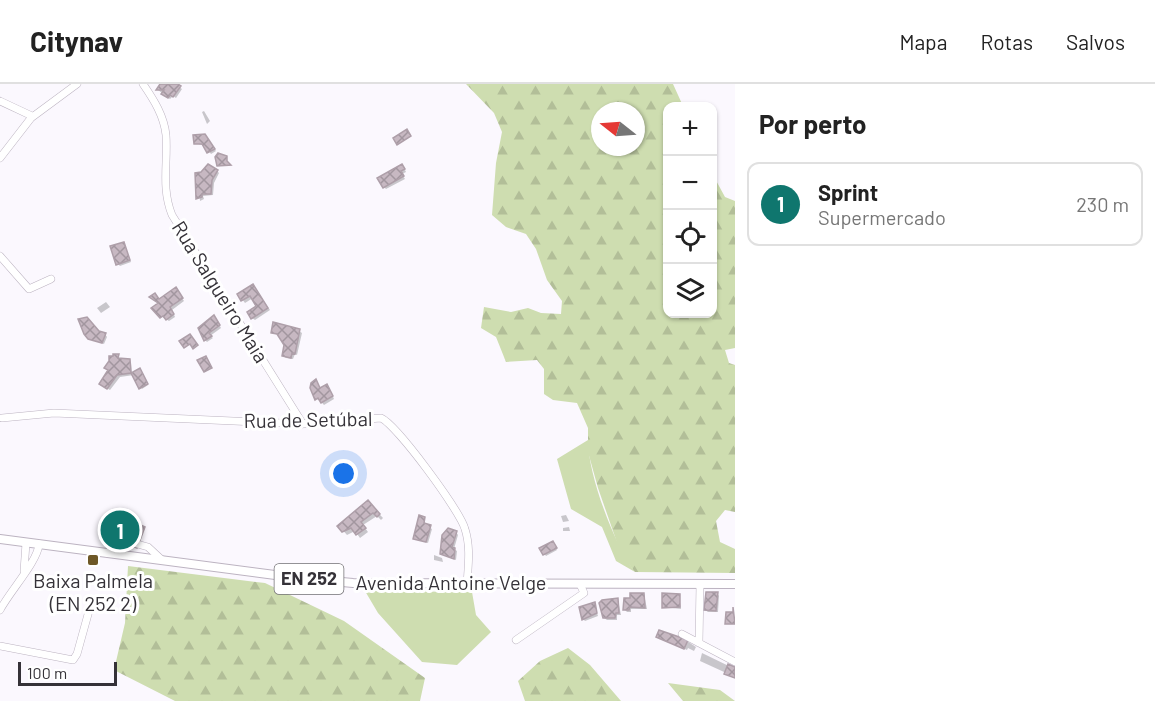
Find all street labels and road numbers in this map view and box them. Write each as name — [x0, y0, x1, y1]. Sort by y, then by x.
street label: Rua Salgueiro Maia — [168, 216, 274, 367]
street label: Rua de Setúbal — [243, 406, 373, 432]
road number: EN 252 — [274, 564, 344, 594]
street label: Avenida Antoine Velge — [355, 570, 547, 594]

